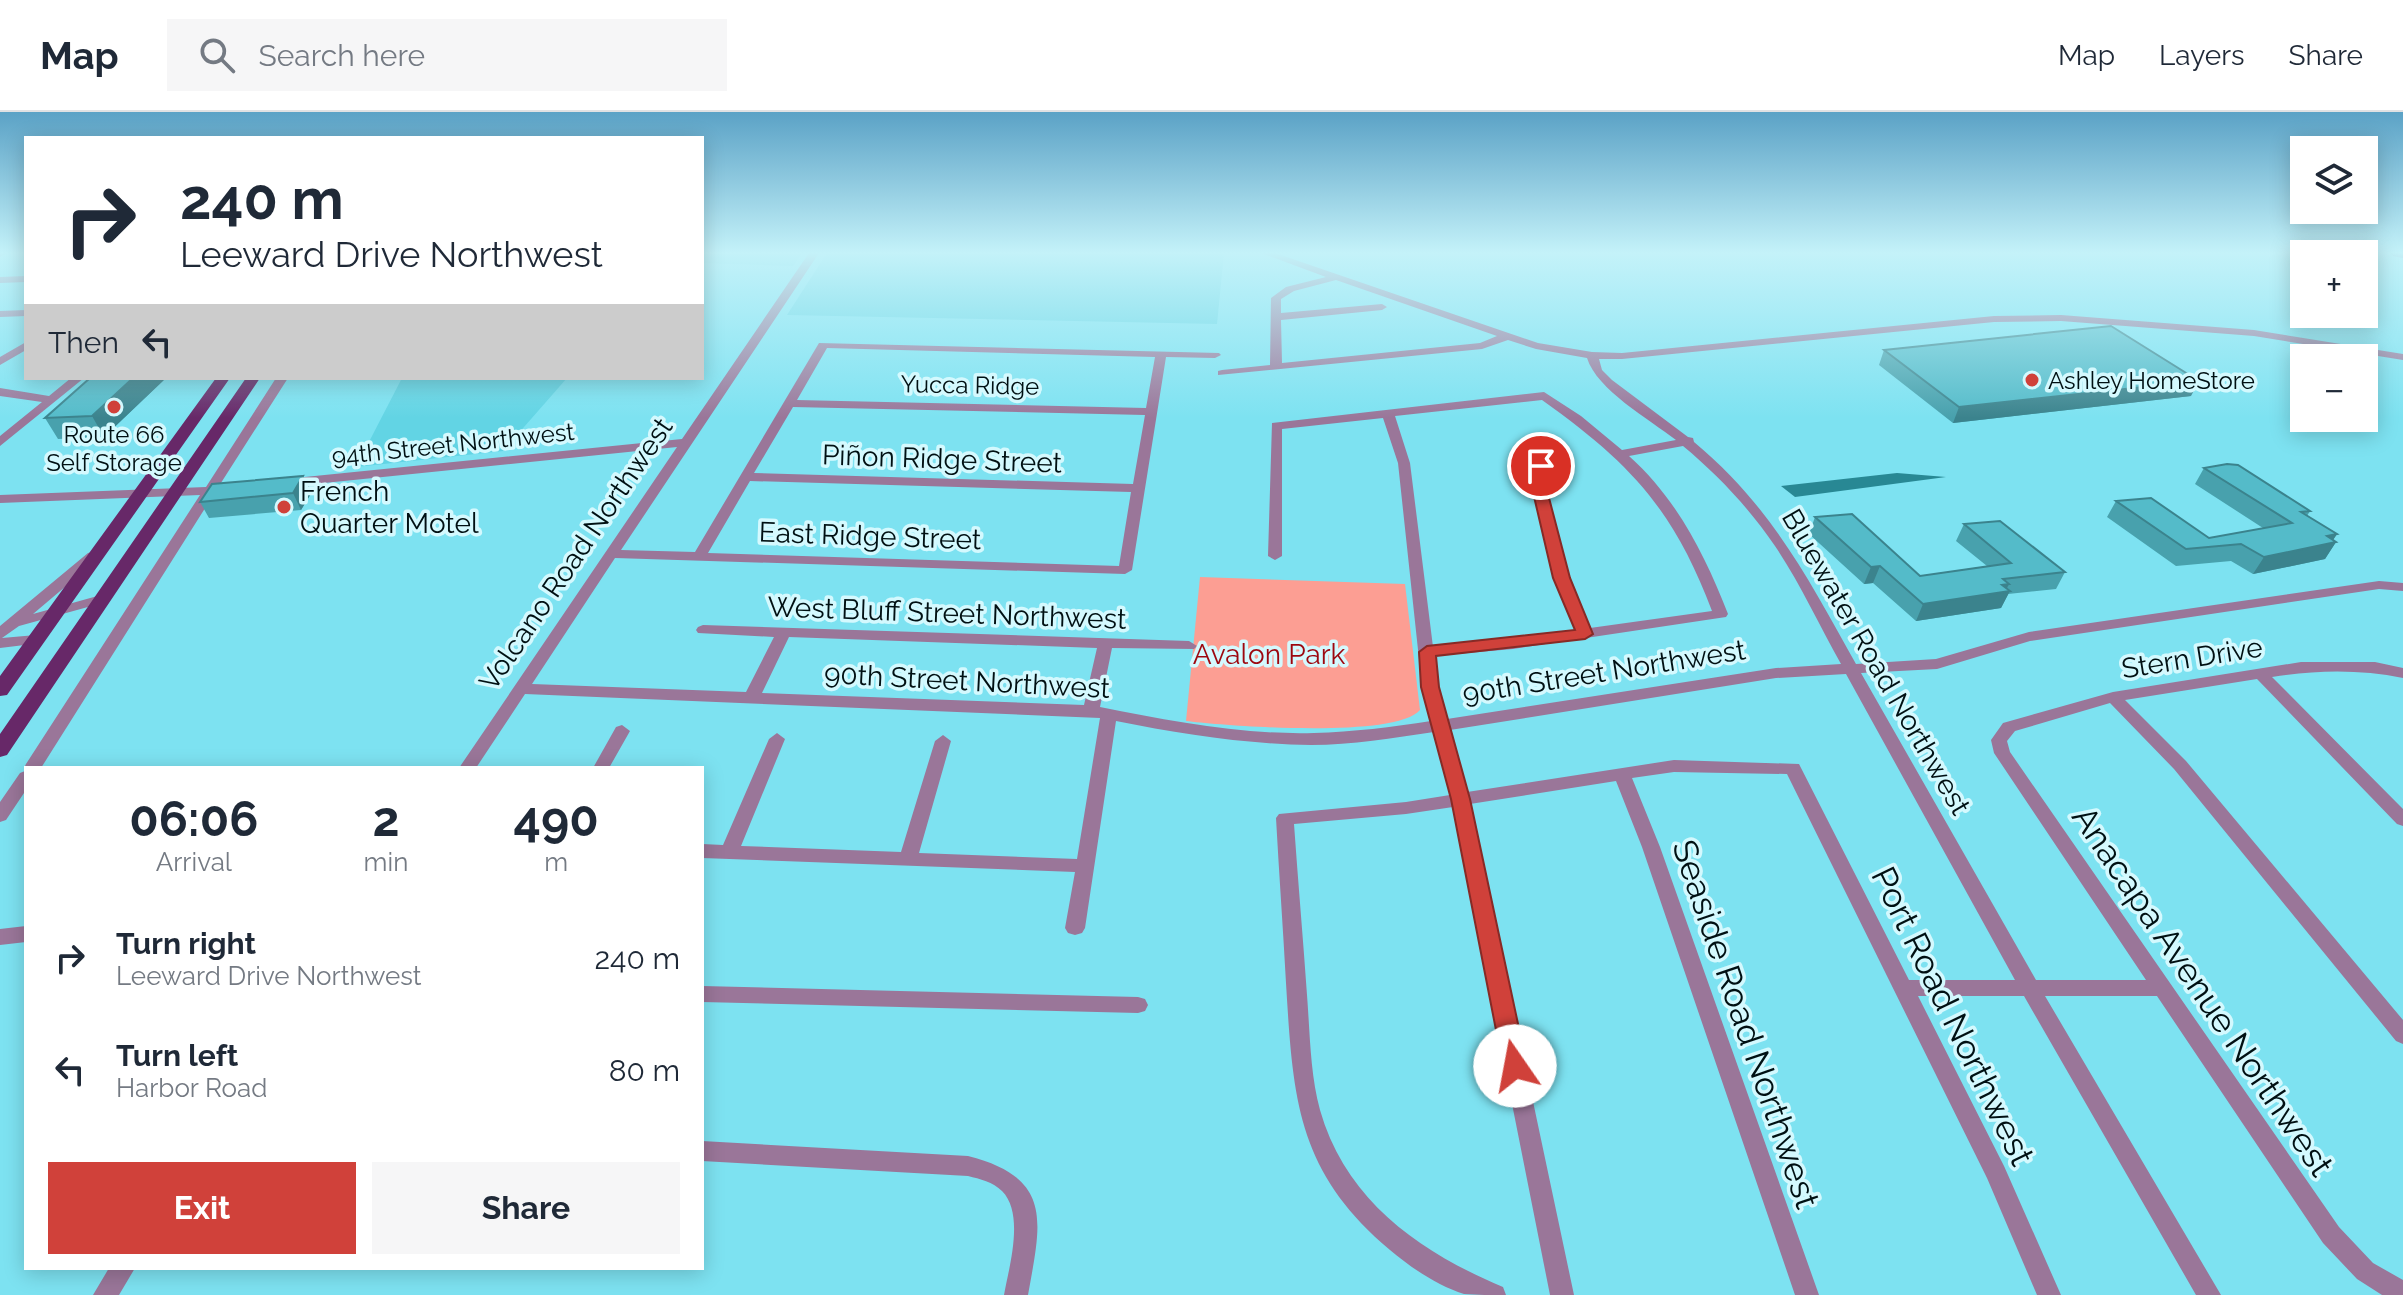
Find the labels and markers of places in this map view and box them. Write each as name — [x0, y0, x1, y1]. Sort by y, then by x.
place label: Ashley HomeStore — [2048, 366, 2255, 395]
marker: Ashley HomeStore — [2023, 371, 2041, 389]
marker: Route 66 Self Storage — [105, 398, 123, 416]
place label: Route 66 Self Storage — [46, 420, 182, 477]
pin — [1507, 432, 1575, 500]
place label: French Quarter Motel — [300, 475, 479, 540]
marker: French Quarter Motel — [275, 498, 293, 516]

